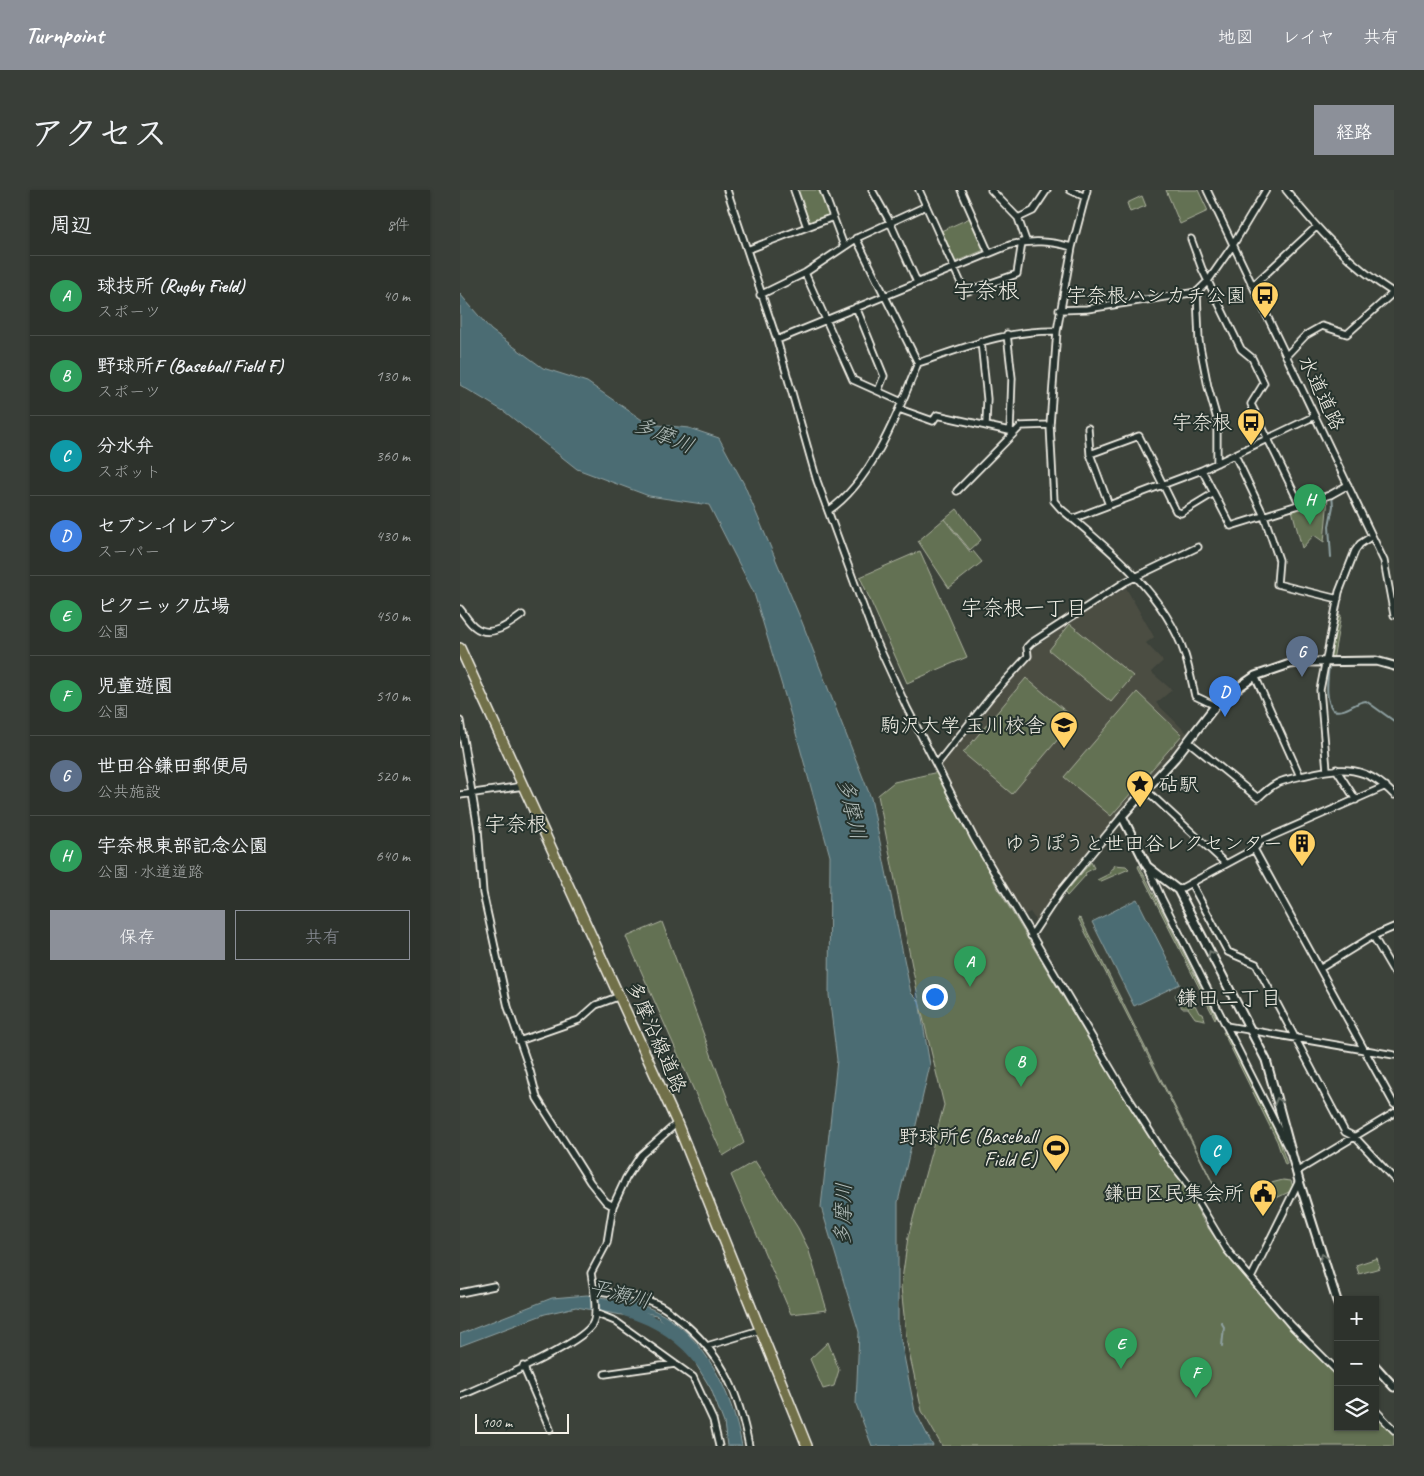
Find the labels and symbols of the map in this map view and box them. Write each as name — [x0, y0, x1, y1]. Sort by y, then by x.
district label: 宇奈根 — [953, 277, 1020, 305]
bus stop icon: 宇奈根ハンカチ公園 — [1250, 280, 1280, 319]
place label: 宇奈根ハンカチ公園 — [1066, 283, 1246, 308]
street label: 水道道路 — [1293, 352, 1350, 435]
bus stop icon: 宇奈根 — [1236, 407, 1266, 446]
place label: 宇奈根 — [1172, 410, 1232, 435]
water label: 多摩川 — [630, 411, 698, 459]
pin: H — [1294, 484, 1326, 525]
district label: 宇奈根一丁目 — [961, 595, 1087, 621]
pin: G — [1286, 636, 1318, 677]
pin: D — [1209, 676, 1241, 717]
school or university icon: 駒沢大学 玉川校舎 — [1049, 710, 1079, 749]
place label: 駒沢大学 玉川校舎 — [880, 713, 1045, 738]
place icon: 砧駅 — [1125, 769, 1155, 808]
place label: 砧駅 — [1159, 772, 1199, 797]
water label: 多摩川 — [832, 775, 872, 843]
district label: 宇奈根 — [485, 811, 548, 837]
building icon: ゆうぽうと世田谷レクセンター — [1287, 828, 1317, 867]
place label: ゆうぽうと世田谷レクセンター — [1005, 831, 1283, 856]
pin: A — [954, 946, 986, 987]
one-way arrow — [1208, 950, 1218, 959]
street label: 多摩沿線道路 — [621, 977, 692, 1097]
your location — [922, 984, 948, 1010]
district label: 鎌田二丁目 — [1177, 985, 1282, 1011]
pin: B — [1005, 1046, 1037, 1087]
one-way arrow — [1273, 1098, 1283, 1106]
place label: 野球所E (Baseball Field E) — [899, 1124, 1041, 1172]
sports icon: 野球所E (Baseball Field E) — [1041, 1133, 1071, 1172]
pin: C — [1200, 1135, 1232, 1176]
public building icon: 鎌田区民集会所 — [1248, 1178, 1278, 1217]
place label: 鎌田区民集会所 — [1104, 1181, 1244, 1206]
water label: 多摩川 — [829, 1182, 857, 1246]
one-way arrow — [1319, 1254, 1329, 1262]
water label: 平瀬川 — [586, 1274, 654, 1314]
pin: E — [1105, 1328, 1137, 1369]
pin: F — [1180, 1357, 1212, 1398]
scale bar — [475, 1411, 569, 1434]

